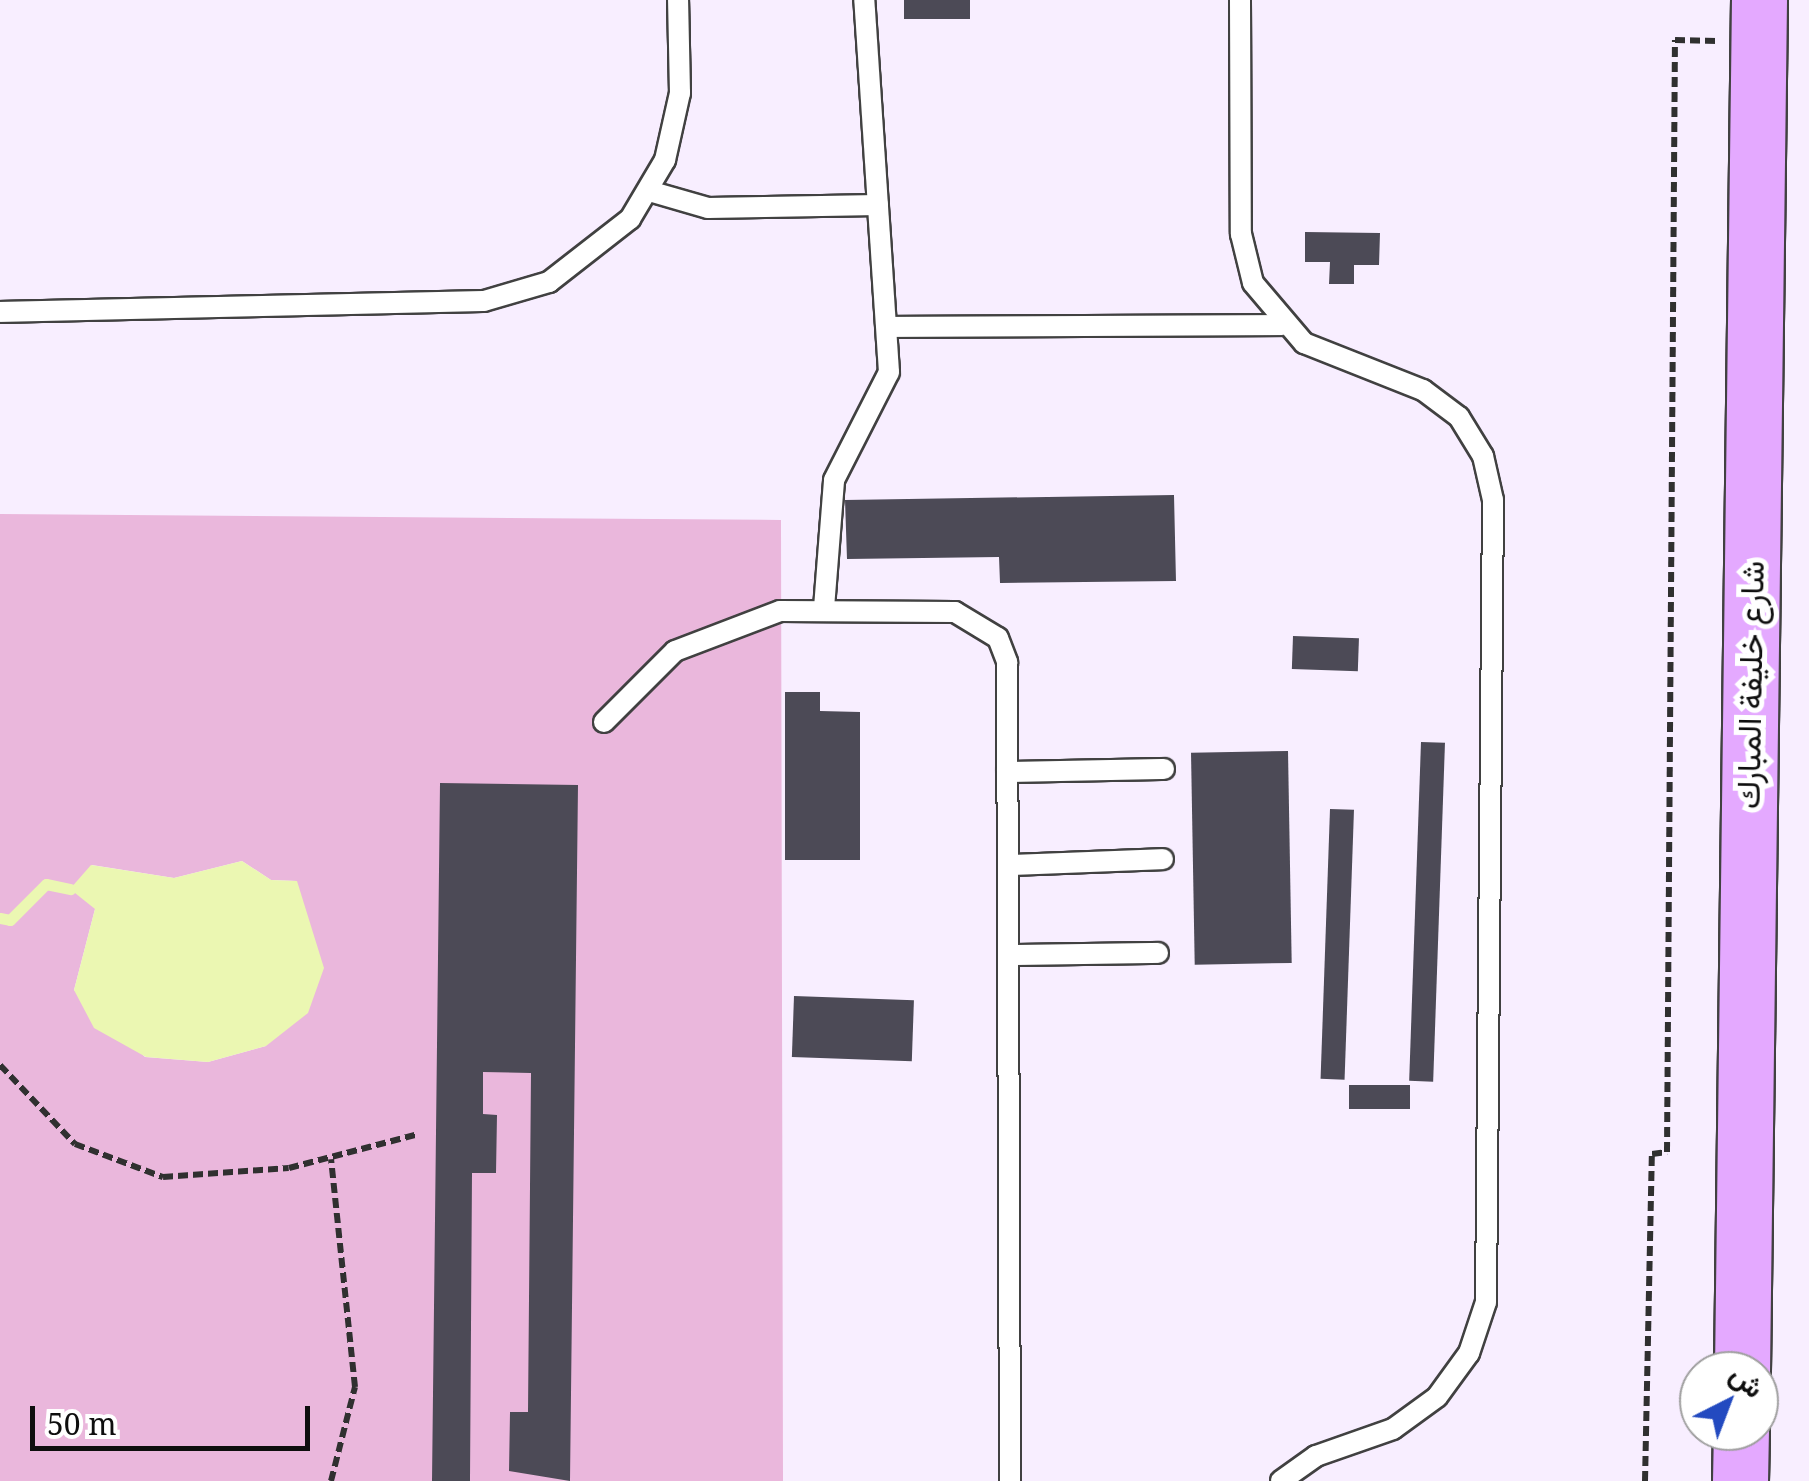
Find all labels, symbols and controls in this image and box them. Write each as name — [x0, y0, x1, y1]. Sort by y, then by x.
street label: شارع خليفة المبارك — [1729, 561, 1771, 809]
north arrow — [1679, 1351, 1779, 1451]
text: ش — [1723, 1355, 1773, 1406]
scale bar — [35, 1386, 315, 1448]
text: 50 m — [47, 1403, 117, 1444]

